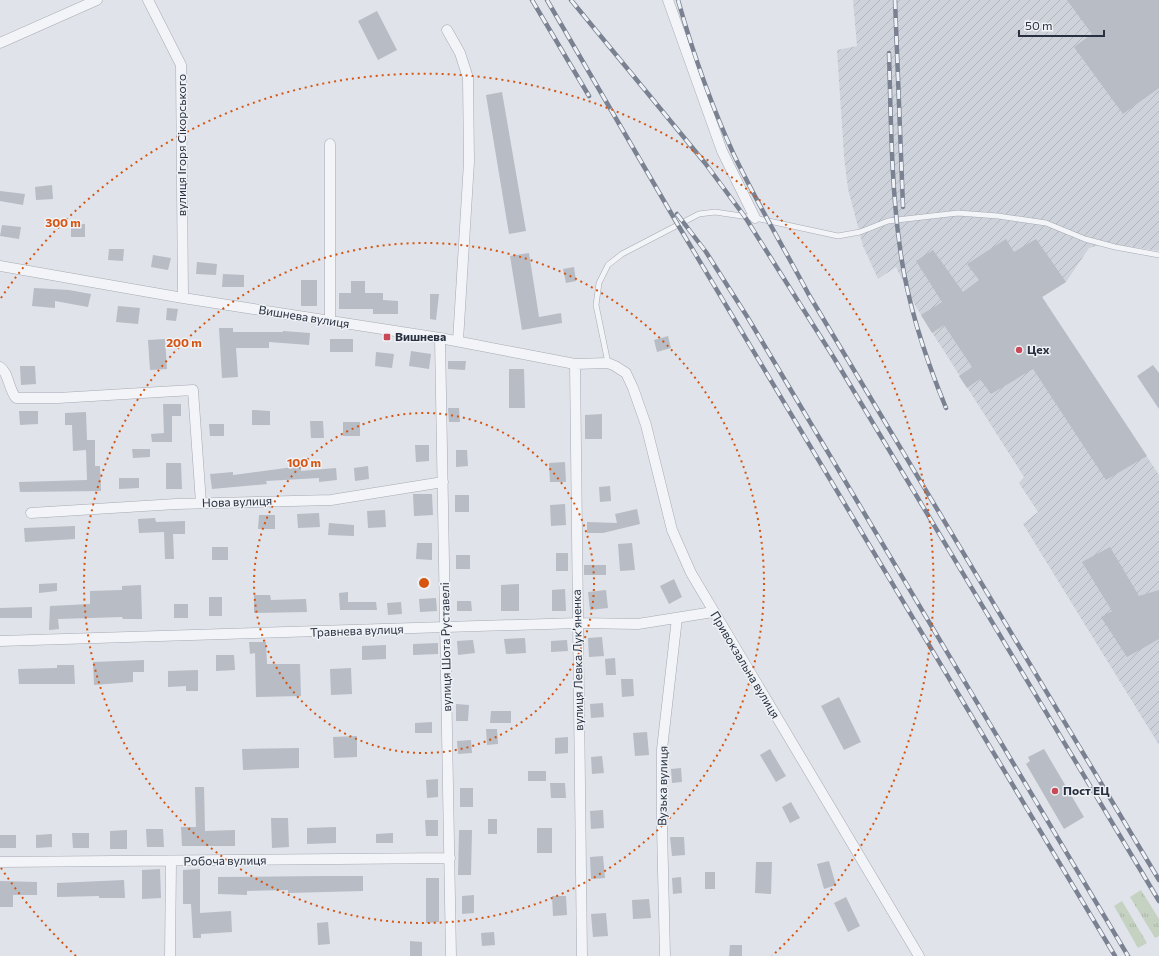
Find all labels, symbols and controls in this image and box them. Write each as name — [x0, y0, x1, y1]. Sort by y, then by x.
scale bar — [1019, 12, 1104, 38]
text: 50 m — [1025, 18, 1053, 32]
street label: вулиця Ігоря Сікорського — [174, 74, 188, 216]
text: 300 m — [45, 215, 81, 229]
street label: Вишнева вулиця — [258, 302, 351, 330]
place label: Вишнева — [395, 329, 446, 343]
marker: Вишнева — [382, 332, 392, 342]
text: 200 m — [166, 335, 202, 349]
place label: Цех — [1027, 342, 1050, 356]
marker: Цех — [1014, 345, 1024, 355]
text: 100 m — [287, 455, 321, 469]
street label: Нова вулиця — [202, 493, 272, 509]
centre of rings — [417, 576, 431, 590]
street label: вулиця Шота Руставелі — [437, 582, 453, 712]
street label: вулиця Левка Лукʼяненка — [569, 589, 585, 731]
street label: Привокзальна вулиця — [708, 608, 783, 721]
street label: Травнева вулиця — [310, 621, 404, 639]
street label: Вузька вулиця — [654, 746, 670, 826]
place label: Пост ЕЦ — [1063, 783, 1110, 797]
marker: Пост ЕЦ — [1050, 786, 1060, 796]
street label: Робоча вулиця — [183, 852, 267, 868]

